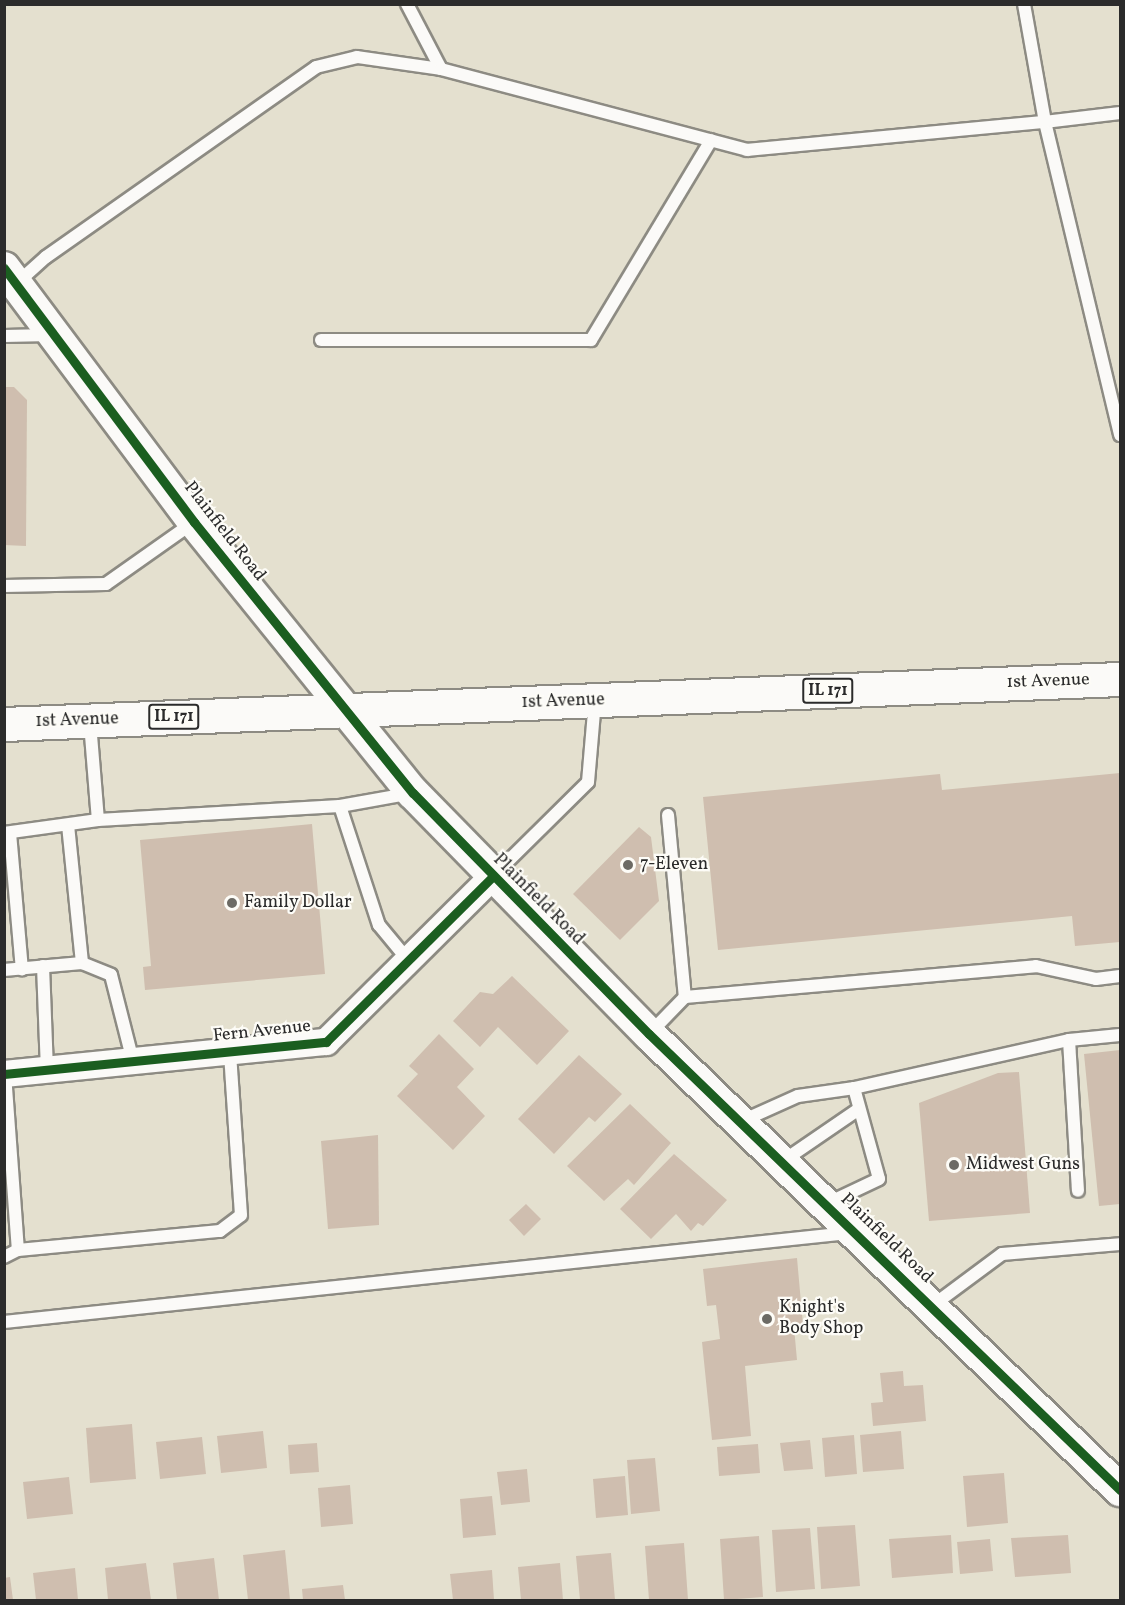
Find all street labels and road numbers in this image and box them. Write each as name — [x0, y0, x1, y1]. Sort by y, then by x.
street label: Plainfield Road — [178, 478, 270, 586]
street label: 1st Avenue — [1006, 670, 1090, 694]
road number: IL 171 — [801, 678, 855, 704]
street label: 1st Avenue — [521, 690, 605, 714]
road number: IL 171 — [147, 704, 201, 730]
street label: 1st Avenue — [35, 709, 119, 733]
street label: Plainfield Road — [488, 850, 588, 950]
street label: Fern Avenue — [212, 1016, 312, 1048]
street label: Plainfield Road — [835, 1189, 937, 1289]

